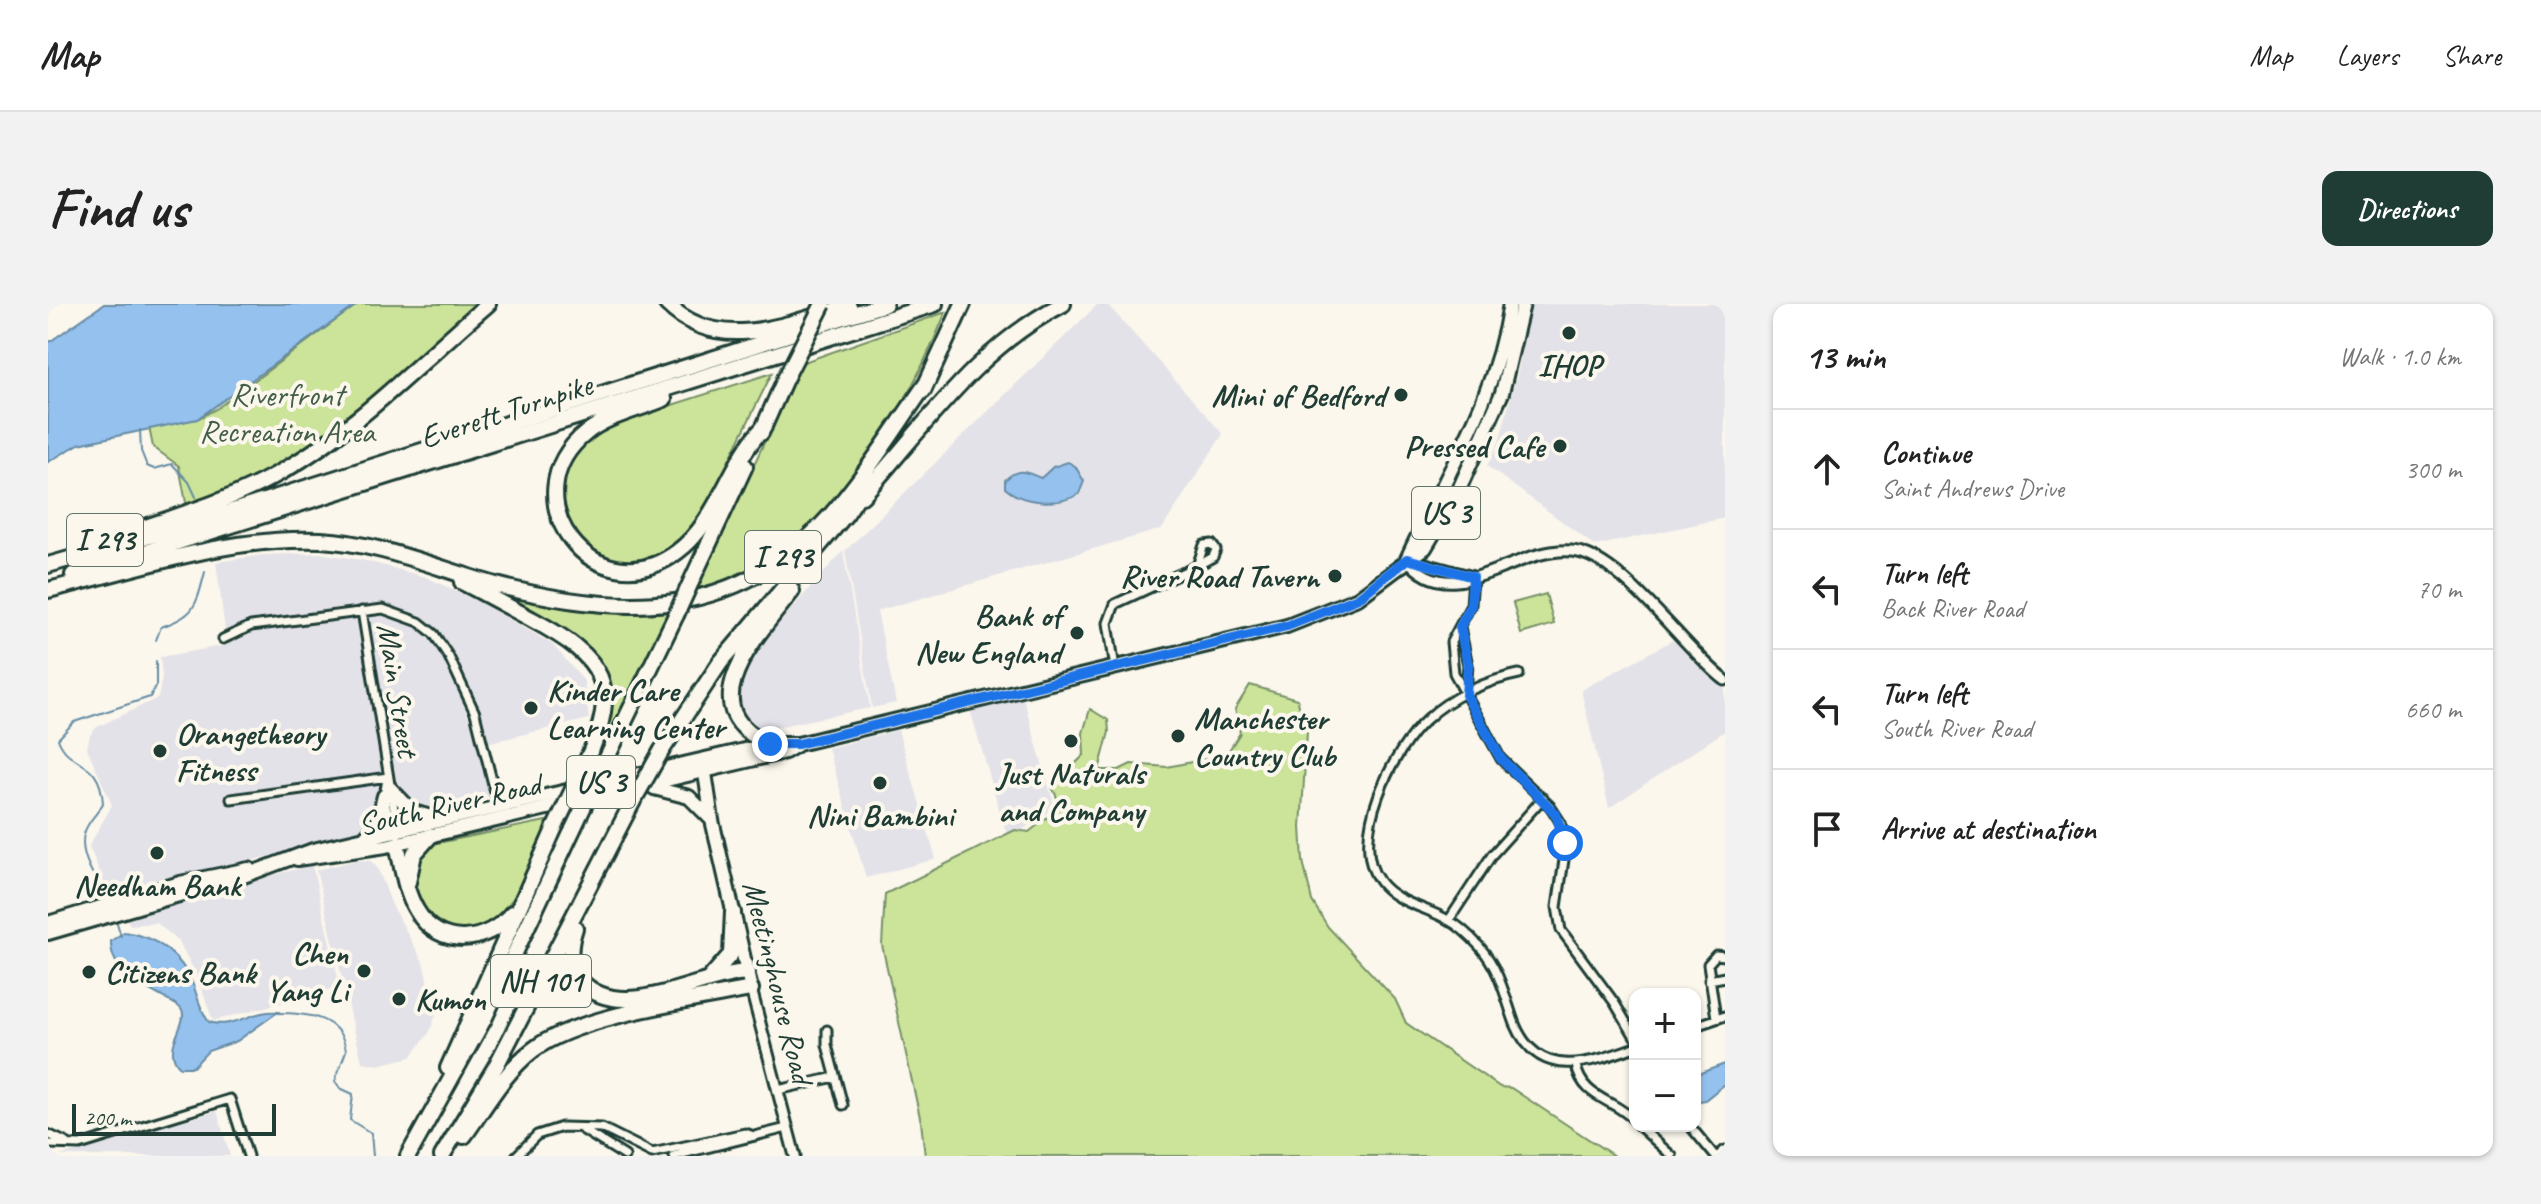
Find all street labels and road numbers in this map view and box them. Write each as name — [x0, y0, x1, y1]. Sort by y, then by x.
street label: Everett Turnpike — [415, 363, 600, 458]
road number: US 3 — [1412, 487, 1480, 539]
road number: I 293 — [67, 514, 143, 566]
road number: I 293 — [745, 531, 821, 583]
street label: Main Street — [367, 621, 429, 763]
road number: US 3 — [567, 756, 635, 808]
street label: South River Road — [354, 762, 550, 845]
street label: Meetinghouse Road — [733, 877, 824, 1092]
road number: NH 101 — [491, 955, 591, 1007]

